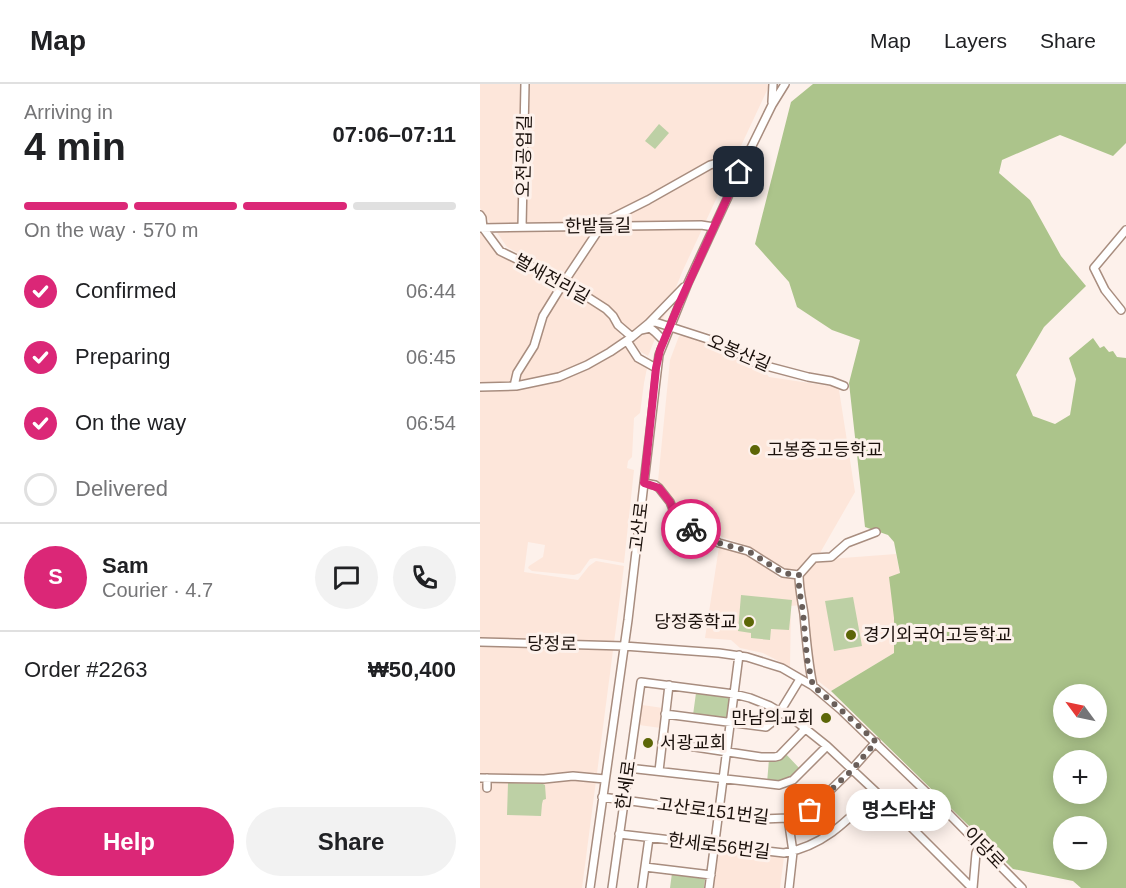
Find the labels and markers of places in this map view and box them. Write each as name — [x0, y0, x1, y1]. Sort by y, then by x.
pin — [713, 146, 764, 197]
place label: 고봉중고등학교 — [767, 440, 883, 460]
marker: 고봉중고등학교 — [748, 443, 762, 457]
place label: 당정중학교 — [654, 612, 737, 632]
marker: 당정중학교 — [742, 615, 756, 629]
place label: 경기외국어고등학교 — [863, 625, 1012, 645]
marker: 경기외국어고등학교 — [844, 628, 858, 642]
place label: 만남의교회 — [731, 708, 814, 728]
marker: 만남의교회 — [819, 711, 833, 725]
place label: 서광교회 — [660, 733, 726, 753]
marker: 서광교회 — [641, 736, 655, 750]
pin — [784, 784, 835, 835]
callout: 명스타샵 — [846, 789, 951, 831]

